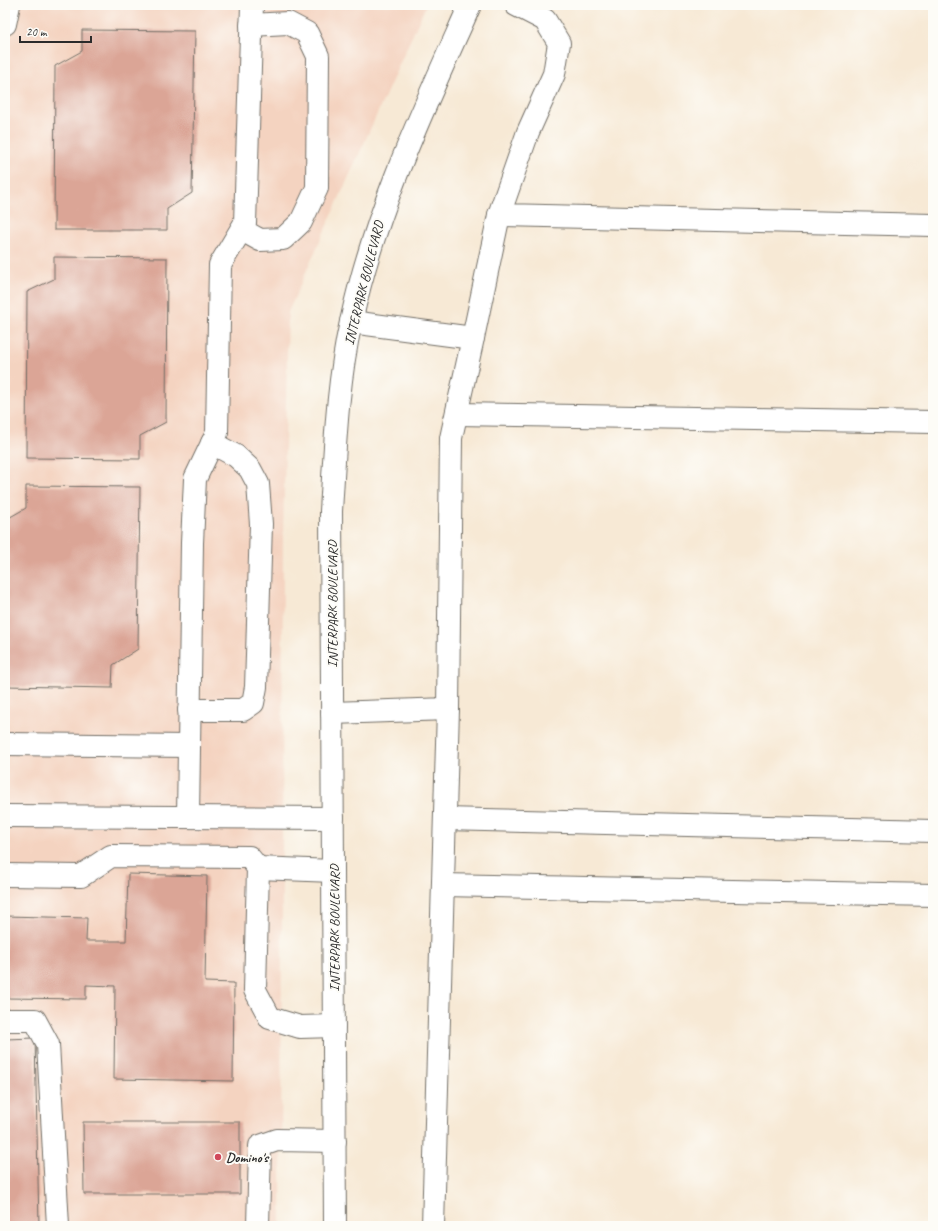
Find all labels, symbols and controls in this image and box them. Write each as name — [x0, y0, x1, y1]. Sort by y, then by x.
scale bar — [20, 18, 91, 44]
text: 20 m — [26, 24, 48, 40]
street label: INTERPARK BOULEVARD — [340, 218, 388, 347]
street label: INTERPARK BOULEVARD — [324, 539, 341, 668]
street label: INTERPARK BOULEVARD — [326, 863, 343, 992]
place label: Domino's — [226, 1149, 270, 1166]
marker: Domino's — [213, 1152, 223, 1162]

